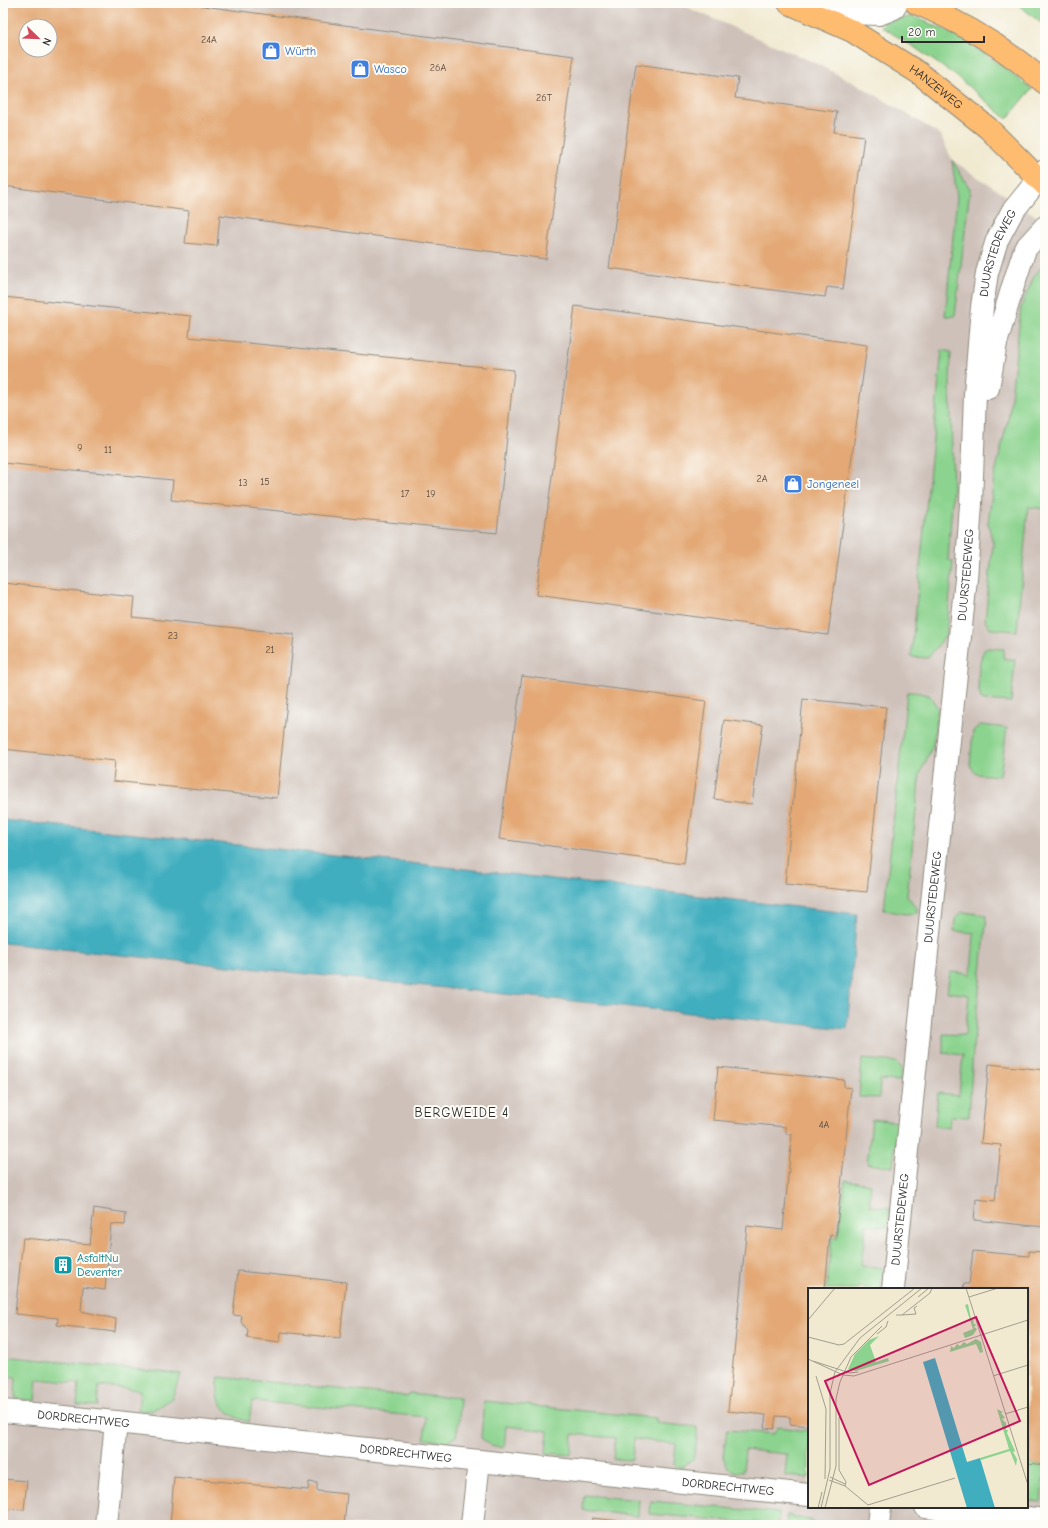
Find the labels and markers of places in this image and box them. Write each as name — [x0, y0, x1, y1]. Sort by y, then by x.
shop icon: Würth — [260, 40, 282, 62]
place label: Würth — [285, 44, 316, 58]
shop icon: Wasco — [349, 58, 371, 80]
place label: Wasco — [374, 62, 407, 76]
shop icon: Jongeneel — [782, 473, 804, 495]
place label: Jongeneel — [807, 477, 859, 491]
place label: AsfaltNu Deventer — [77, 1251, 122, 1279]
building icon: AsfaltNu Deventer — [52, 1254, 74, 1276]

